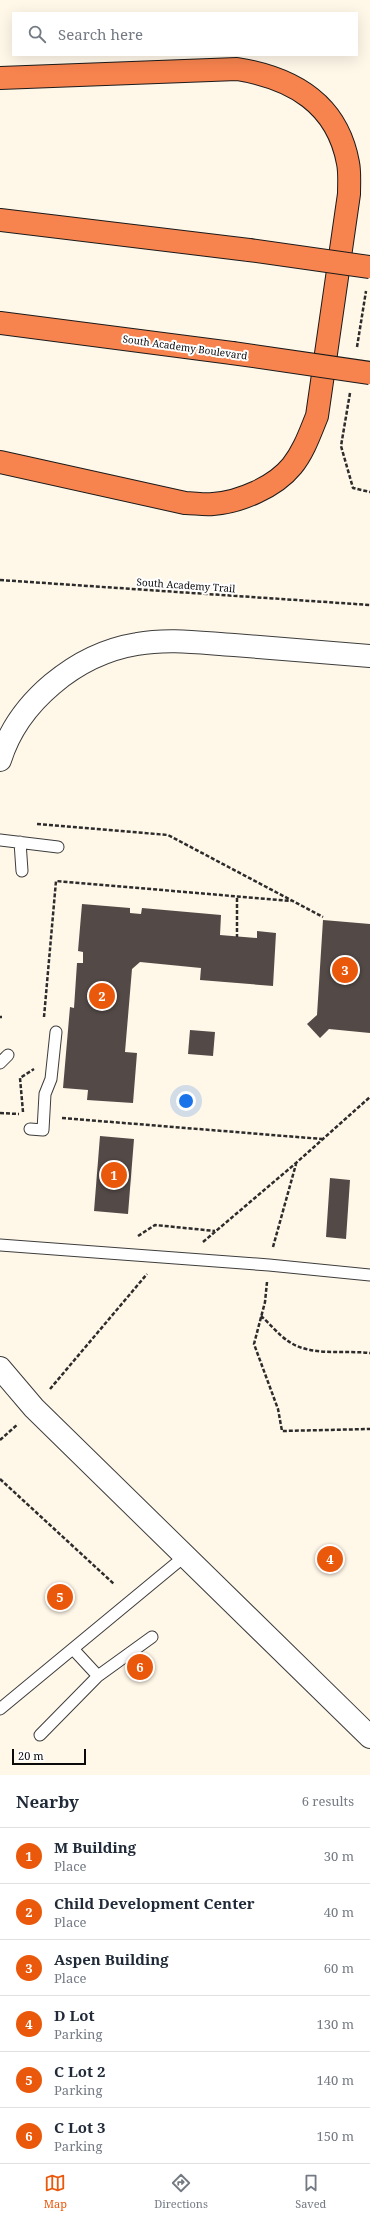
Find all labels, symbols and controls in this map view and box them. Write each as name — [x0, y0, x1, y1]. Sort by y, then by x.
search box — [12, 12, 358, 56]
icon: search — [26, 23, 48, 45]
text: Search here — [58, 24, 143, 44]
street label: South Academy Boulevard — [122, 331, 248, 363]
street label: South Academy Trail — [136, 575, 236, 595]
pin: 3 — [332, 955, 358, 985]
pin: 2 — [89, 981, 115, 1011]
your location — [176, 1091, 196, 1111]
pin: 1 — [101, 1160, 127, 1190]
pin: 4 — [317, 1544, 343, 1574]
pin: 5 — [47, 1582, 73, 1612]
pin: 6 — [127, 1652, 153, 1682]
scale bar — [12, 1747, 86, 1766]
text: 20 m — [18, 1748, 44, 1763]
text: Nearby — [16, 1790, 79, 1813]
text: 6 results — [302, 1792, 354, 1810]
text: M Building — [54, 1837, 136, 1857]
text: 1 — [25, 1847, 33, 1865]
text: 30 m — [324, 1847, 354, 1865]
text: Place — [54, 1857, 87, 1875]
text: Child Development Center — [54, 1893, 255, 1913]
text: 2 — [25, 1903, 33, 1921]
text: 40 m — [324, 1903, 354, 1921]
text: Place — [54, 1913, 87, 1931]
text: Aspen Building — [54, 1949, 169, 1969]
text: 3 — [25, 1959, 33, 1977]
text: 60 m — [324, 1959, 354, 1977]
text: Place — [54, 1969, 87, 1987]
text: D Lot — [54, 2005, 95, 2025]
text: 4 — [25, 2015, 33, 2033]
text: 130 m — [317, 2015, 354, 2033]
text: Parking — [54, 2025, 102, 2043]
text: C Lot 2 — [54, 2061, 105, 2081]
text: 5 — [25, 2071, 33, 2089]
text: 140 m — [317, 2071, 354, 2089]
text: Parking — [54, 2081, 102, 2099]
text: C Lot 3 — [54, 2117, 105, 2137]
text: 6 — [25, 2127, 33, 2145]
text: 150 m — [317, 2127, 354, 2145]
text: Parking — [54, 2137, 102, 2155]
tab: Map — [44, 2172, 67, 2211]
tab: Directions — [154, 2172, 208, 2211]
tab: Saved — [295, 2172, 326, 2211]

